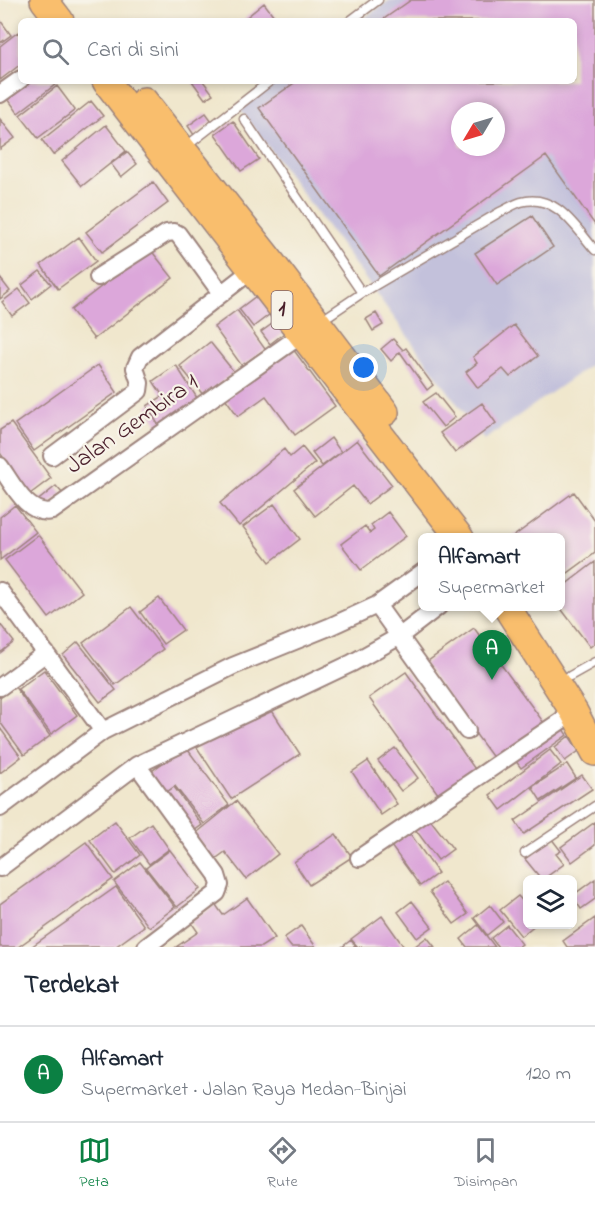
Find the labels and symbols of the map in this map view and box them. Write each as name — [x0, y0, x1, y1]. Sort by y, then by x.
north arrow — [451, 102, 505, 156]
road number: 1 — [272, 291, 292, 329]
your location — [349, 353, 378, 382]
street label: Jalan Gembira 1 — [59, 366, 207, 484]
pin: A — [472, 630, 512, 680]

